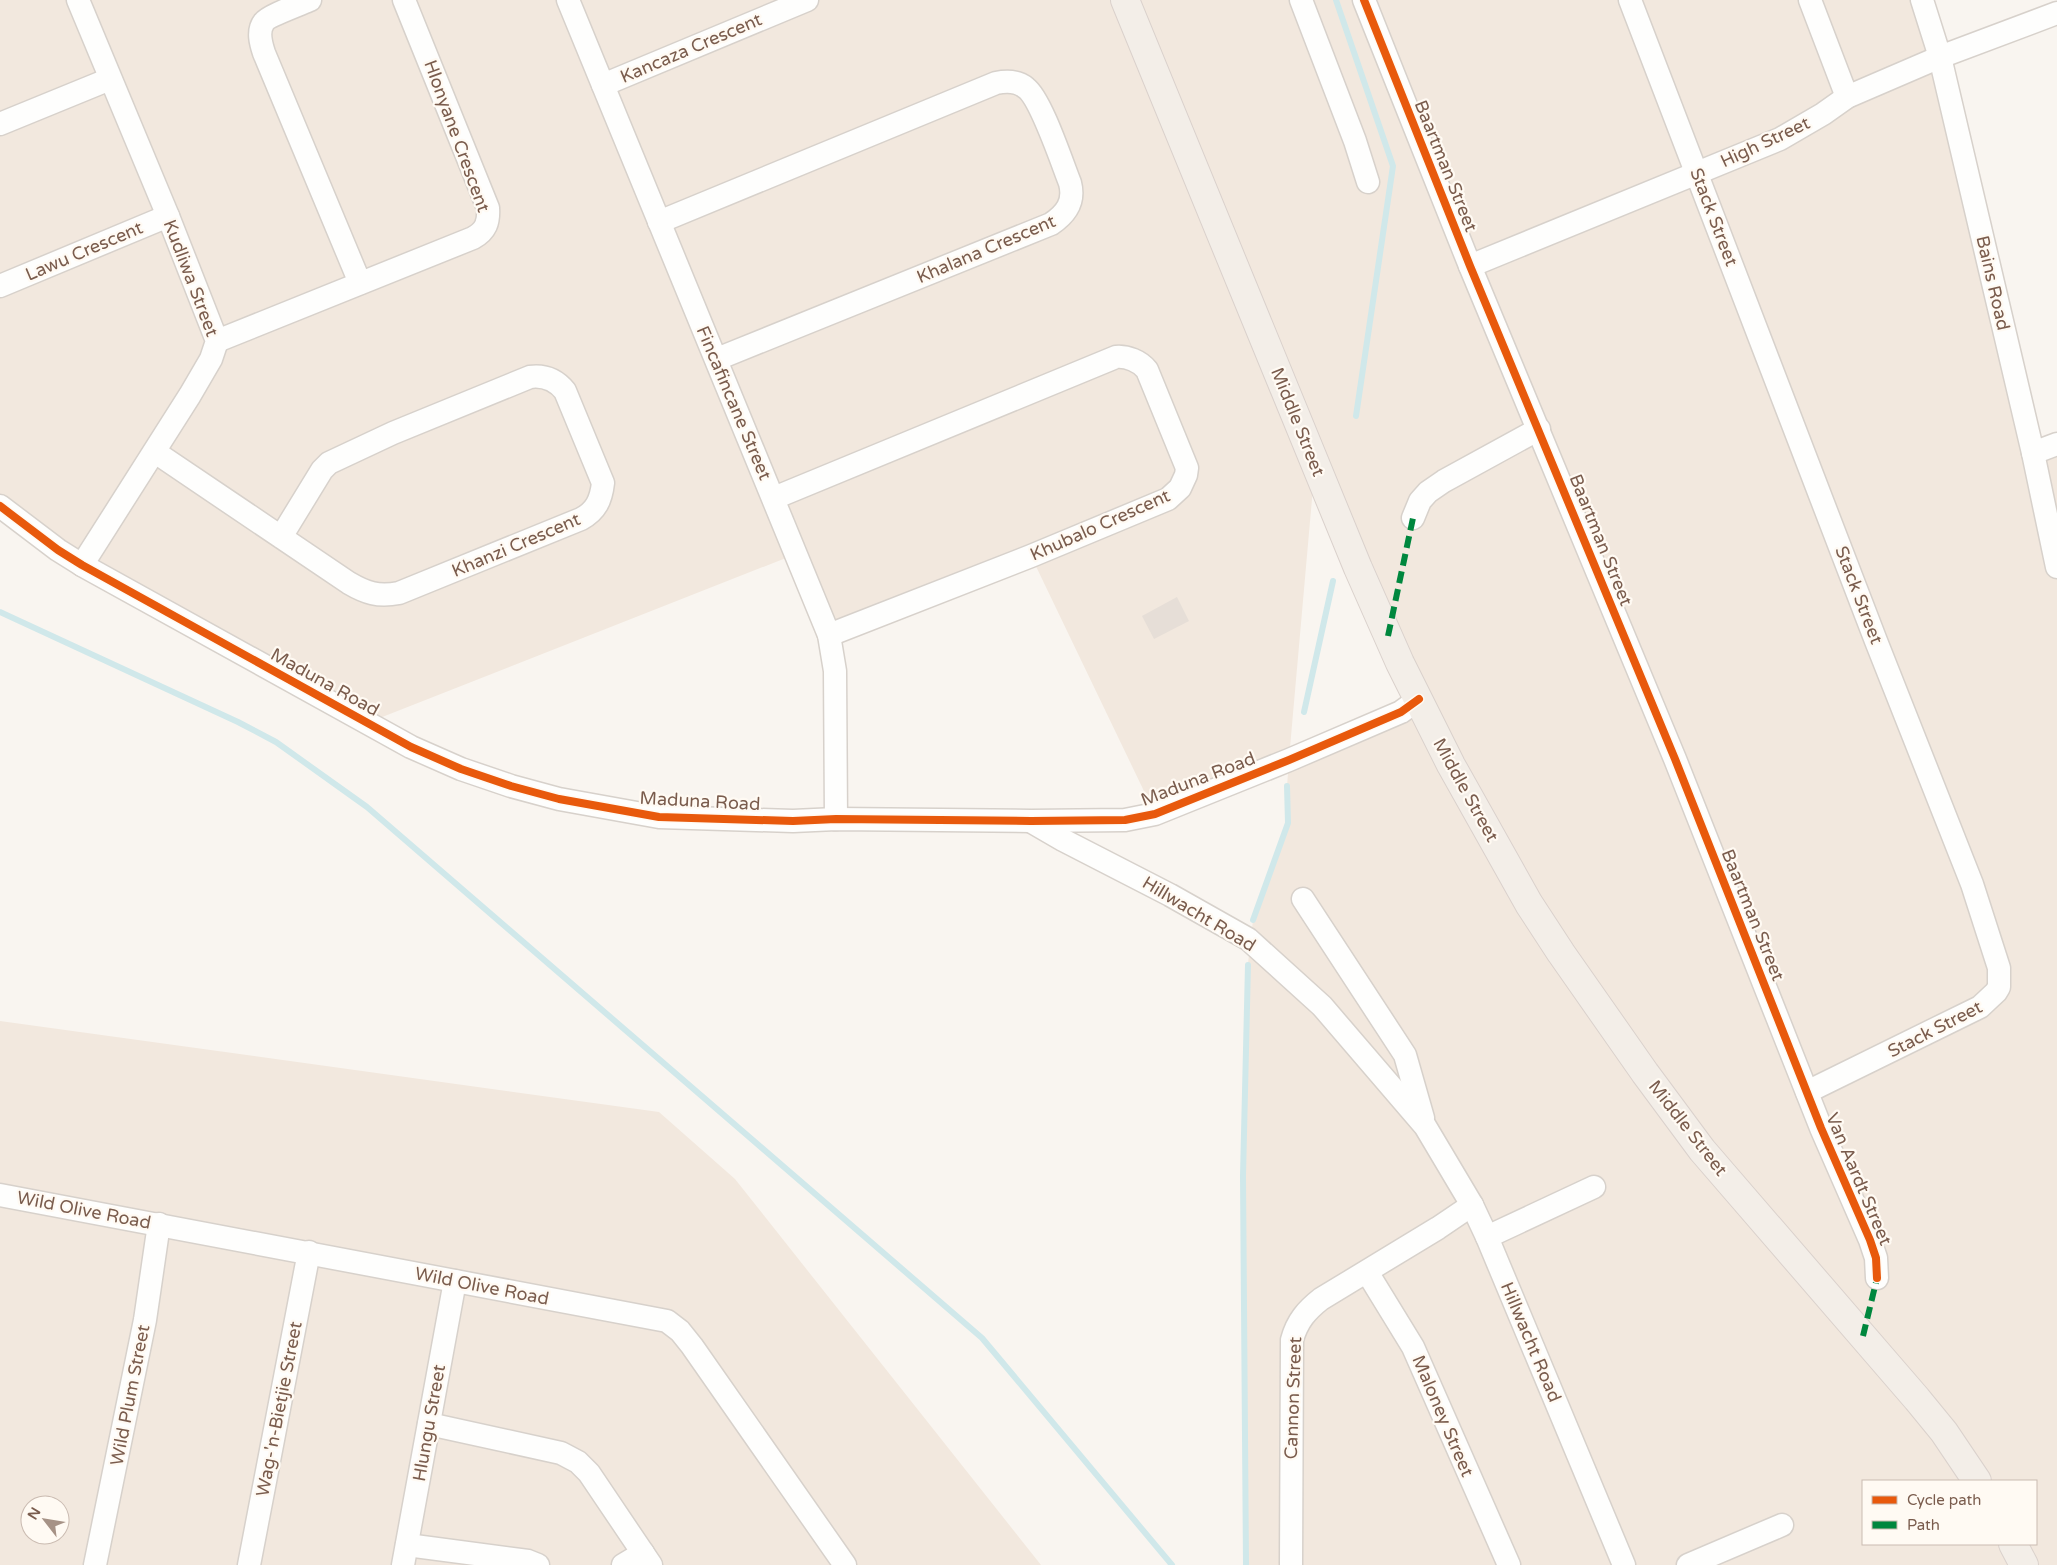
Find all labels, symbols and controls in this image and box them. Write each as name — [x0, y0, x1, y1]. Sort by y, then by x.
street label: Kancaza Crescent — [617, 8, 765, 88]
street label: Hlonyane Crescent — [419, 57, 495, 215]
street label: Baartman Street — [1410, 97, 1483, 235]
street label: High Street — [1717, 112, 1813, 172]
street label: Stack Street — [1685, 165, 1743, 269]
street label: Khalana Crescent — [913, 210, 1059, 288]
street label: Lawu Crescent — [22, 216, 146, 286]
street label: Kudliwa Street — [159, 216, 223, 340]
street label: Bains Road — [1971, 233, 2015, 333]
street label: Fincafincane Street — [692, 323, 776, 483]
street label: Middle Street — [1266, 364, 1330, 480]
street label: Baartman Street — [1565, 471, 1638, 609]
street label: Khubalo Crescent — [1027, 484, 1173, 566]
street label: Khanzi Crescent — [448, 508, 584, 582]
street label: Stack Street — [1830, 543, 1888, 647]
street label: Maduna Road — [267, 643, 383, 721]
street label: Middle Street — [1428, 734, 1504, 846]
street label: Maduna Road — [1138, 747, 1258, 811]
street label: Maduna Road — [639, 787, 761, 815]
street label: Baartman Street — [1717, 846, 1790, 984]
street label: Hillwacht Road — [1138, 872, 1260, 956]
street label: Stack Street — [1884, 996, 1986, 1062]
street label: Middle Street — [1644, 1076, 1732, 1180]
street label: Van Aardt Street — [1821, 1109, 1897, 1249]
street label: Wild Olive Road — [15, 1186, 153, 1234]
street label: Wild Olive Road — [413, 1262, 551, 1310]
street label: Hillwacht Road — [1496, 1279, 1566, 1405]
street label: Wag-'n-Bietjie Street — [251, 1319, 307, 1498]
street label: Wild Plum Street — [106, 1323, 154, 1467]
street label: Cannon Street — [1280, 1336, 1306, 1460]
street label: Maloney Street — [1408, 1352, 1479, 1480]
street label: Hlungu Street — [408, 1363, 450, 1483]
legend — [1862, 1480, 2037, 1545]
text: Cycle path — [1907, 1491, 1981, 1509]
north arrow — [20, 1495, 70, 1545]
text: N — [24, 1504, 44, 1523]
text: Path — [1907, 1516, 1940, 1534]

